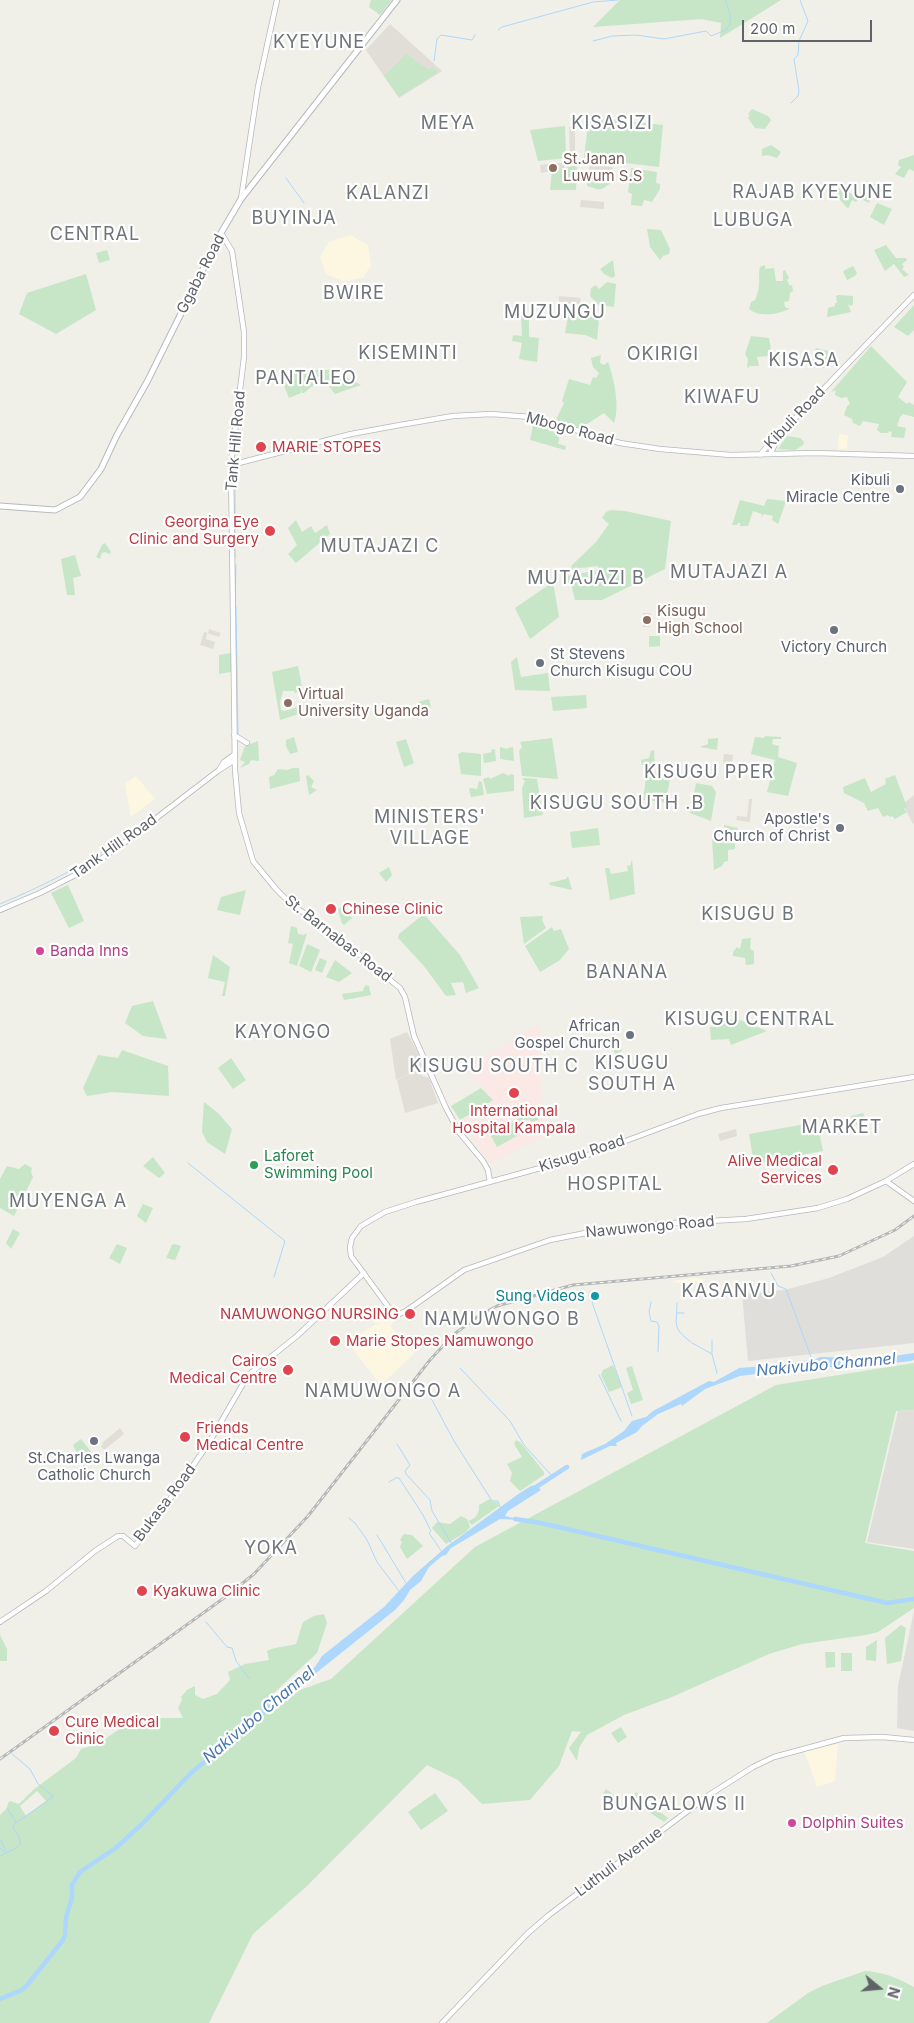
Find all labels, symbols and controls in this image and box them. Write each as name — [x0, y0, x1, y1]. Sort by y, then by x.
scale bar — [744, 10, 874, 42]
text: 200 m — [750, 19, 795, 38]
district label: KYEYUNE — [272, 32, 366, 54]
district label: MEYA — [420, 113, 476, 135]
district label: KISASIZI — [570, 113, 654, 135]
place label: St.Janan Luwum S.S — [563, 150, 642, 185]
marker: St.Janan Luwum S.S — [547, 162, 559, 174]
district label: RAJAB KYEYUNE — [731, 182, 895, 204]
district label: KALANZI — [345, 183, 431, 205]
district label: BUYINJA — [251, 208, 337, 230]
district label: LUBUGA — [712, 210, 794, 232]
district label: CENTRAL — [49, 224, 141, 246]
street label: Ggaba Road — [173, 231, 229, 317]
district label: BWIRE — [322, 283, 386, 305]
district label: MUZUNGU — [503, 302, 607, 324]
district label: KISEMINTI — [357, 343, 459, 365]
district label: OKIRIGI — [626, 344, 700, 366]
district label: KISASA — [768, 350, 840, 372]
district label: PANTALEO — [254, 368, 358, 390]
street label: Kibuli Road — [761, 383, 829, 453]
district label: KIWAFU — [683, 387, 761, 409]
street label: Tank Hill Road — [223, 390, 249, 492]
street label: Mbogo Road — [524, 409, 616, 449]
place label: MARIE STOPES — [272, 438, 381, 456]
marker: MARIE STOPES — [254, 440, 268, 454]
place label: Kibuli Miracle Centre — [786, 471, 890, 506]
marker: Kibuli Miracle Centre — [894, 483, 906, 495]
place label: Georgina Eye Clinic and Surgery — [129, 513, 259, 548]
marker: Georgina Eye Clinic and Surgery — [263, 524, 277, 538]
district label: MUTAJAZI C — [319, 536, 441, 558]
district label: MUTAJAZI A — [669, 562, 789, 584]
district label: MUTAJAZI B — [526, 568, 646, 590]
place label: Kisugu High School — [657, 602, 743, 637]
marker: Kisugu High School — [641, 614, 653, 626]
marker: Victory Church — [828, 624, 840, 636]
place label: Victory Church — [781, 638, 887, 656]
place label: St Stevens Church Kisugu COU — [550, 645, 692, 680]
marker: St Stevens Church Kisugu COU — [534, 657, 546, 669]
place label: Virtual University Uganda — [298, 685, 429, 720]
marker: Virtual University Uganda — [282, 697, 294, 709]
district label: KISUGU PPER — [643, 762, 775, 784]
district label: KISUGU SOUTH .B — [528, 793, 706, 815]
district label: MINISTERS' VILLAGE — [373, 807, 487, 850]
place label: Apostle's Church of Christ — [713, 810, 830, 845]
street label: Tank Hill Road — [68, 811, 160, 883]
marker: Apostle's Church of Christ — [834, 822, 846, 834]
street label: St. Barnabas Road — [281, 892, 395, 986]
place label: Chinese Clinic — [342, 900, 443, 918]
marker: Chinese Clinic — [324, 902, 338, 916]
district label: KISUGU B — [700, 904, 796, 926]
place label: Banda Inns — [50, 942, 129, 960]
marker: Banda Inns — [34, 945, 46, 957]
district label: BANANA — [585, 962, 669, 984]
district label: KISUGU CENTRAL — [663, 1009, 837, 1031]
place label: African Gospel Church — [515, 1017, 620, 1052]
district label: KAYONGO — [234, 1022, 332, 1044]
marker: African Gospel Church — [624, 1029, 636, 1041]
district label: KISUGU SOUTH A — [587, 1053, 677, 1096]
district label: KISUGU SOUTH C — [407, 1056, 581, 1078]
marker: International Hospital Kampala — [507, 1086, 521, 1100]
place label: International Hospital Kampala — [452, 1102, 576, 1137]
district label: MARKET — [801, 1117, 883, 1139]
street label: Kisugu Road — [537, 1132, 627, 1176]
place label: Laforet Swimming Pool — [264, 1147, 373, 1182]
place label: Alive Medical Services — [727, 1152, 822, 1187]
marker: Laforet Swimming Pool — [248, 1159, 260, 1171]
marker: Alive Medical Services — [826, 1163, 840, 1177]
district label: HOSPITAL — [566, 1174, 664, 1196]
district label: MUYENGA A — [8, 1191, 128, 1213]
street label: Nawuwongo Road — [585, 1212, 715, 1242]
district label: KASANVU — [681, 1281, 777, 1303]
place label: Sung Videos — [495, 1287, 585, 1305]
marker: Sung Videos — [589, 1290, 601, 1302]
place label: NAMUWONGO NURSING — [220, 1305, 399, 1323]
marker: NAMUWONGO NURSING — [403, 1307, 417, 1321]
district label: NAMUWONGO B — [423, 1309, 581, 1331]
place label: Marie Stopes Namuwongo — [346, 1332, 534, 1350]
marker: Marie Stopes Namuwongo — [328, 1334, 342, 1348]
water label: Nakivubo Channel — [755, 1349, 897, 1381]
place label: Cairos Medical Centre — [169, 1352, 277, 1387]
marker: Cairos Medical Centre — [281, 1363, 295, 1377]
district label: NAMUWONGO A — [303, 1381, 463, 1403]
place label: Friends Medical Centre — [196, 1419, 304, 1454]
marker: Friends Medical Centre — [178, 1430, 192, 1444]
marker: St.Charles Lwanga Catholic Church — [88, 1435, 100, 1447]
place label: St.Charles Lwanga Catholic Church — [28, 1449, 160, 1484]
street label: Bukasa Road — [130, 1461, 200, 1545]
district label: YOKA — [244, 1538, 298, 1560]
place label: Kyakuwa Clinic — [153, 1582, 261, 1600]
marker: Kyakuwa Clinic — [135, 1584, 149, 1598]
water label: Nakivubo Channel — [199, 1663, 319, 1767]
place label: Cure Medical Clinic — [65, 1713, 159, 1748]
marker: Cure Medical Clinic — [47, 1724, 61, 1738]
district label: BUNGALOWS II — [601, 1794, 747, 1816]
place label: Dolphin Suites — [802, 1814, 904, 1832]
marker: Dolphin Suites — [786, 1817, 798, 1829]
street label: Luthuli Avenue — [572, 1823, 666, 1901]
north arrow — [854, 1963, 904, 2013]
text: N — [884, 1985, 904, 2000]

